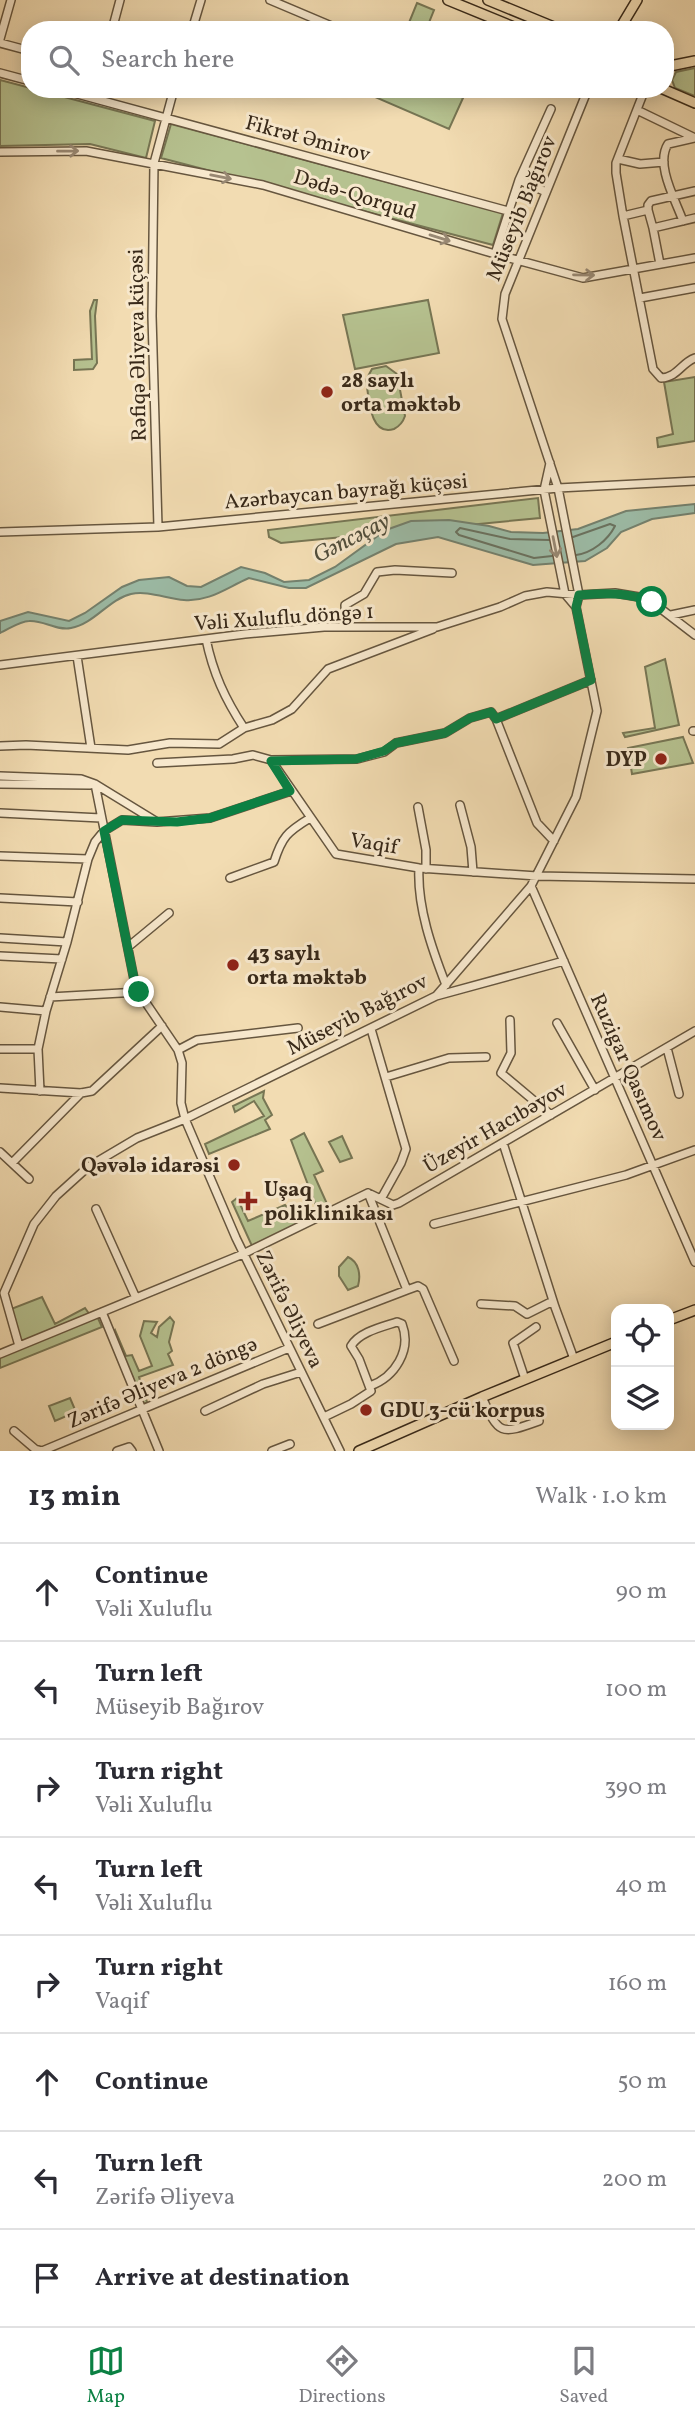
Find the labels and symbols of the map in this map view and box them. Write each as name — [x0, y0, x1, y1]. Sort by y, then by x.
street label: Fikrət Əmirov — [242, 109, 373, 170]
street label: Müseyib Bağırov — [480, 131, 565, 286]
one-way arrow — [56, 144, 79, 158]
street label: Dədə-Qorqud — [290, 163, 419, 228]
one-way arrow — [209, 170, 232, 184]
one-way arrow — [429, 232, 451, 245]
street label: Rəfiqə Əliyeva küçəsi — [122, 248, 155, 442]
one-way arrow — [572, 268, 595, 282]
place label: 28 saylı orta məktəb — [341, 367, 461, 420]
marker: 28 saylı orta məktəb — [319, 384, 335, 400]
street label: Azərbaycan bayrağı küçəsi — [223, 467, 469, 518]
water label: Gəncəçay — [308, 506, 396, 572]
one-way arrow — [549, 535, 563, 558]
route start — [636, 586, 667, 617]
street label: Vəli Xuluflu döngə 1 — [193, 598, 375, 639]
place label: DYP — [606, 746, 647, 775]
marker: DYP — [653, 751, 669, 767]
street label: Vaqif — [348, 826, 402, 863]
place label: 43 saylı orta məktəb — [247, 940, 367, 993]
marker: 43 saylı orta məktəb — [225, 957, 241, 973]
street label: Müseyib Bağırov — [282, 967, 433, 1063]
route end — [123, 976, 154, 1007]
street label: Ruzigar Qasımov — [582, 989, 673, 1146]
street label: Üzeyir Hacıbəyov — [419, 1075, 573, 1181]
place label: Qəvələ idarəsi — [81, 1152, 220, 1181]
marker: Qəvələ idarəsi — [226, 1157, 242, 1173]
place label: Uşaq poliklinikası — [264, 1176, 393, 1229]
marker: Uşaq poliklinikası — [238, 1191, 258, 1211]
street label: Zərifə Əliyeva — [248, 1246, 330, 1374]
street label: Zərifə Əliyeva 2 döngə — [63, 1330, 262, 1437]
place label: GDU 3-cü korpus — [380, 1397, 545, 1426]
marker: GDU 3-cü korpus — [358, 1402, 374, 1418]

